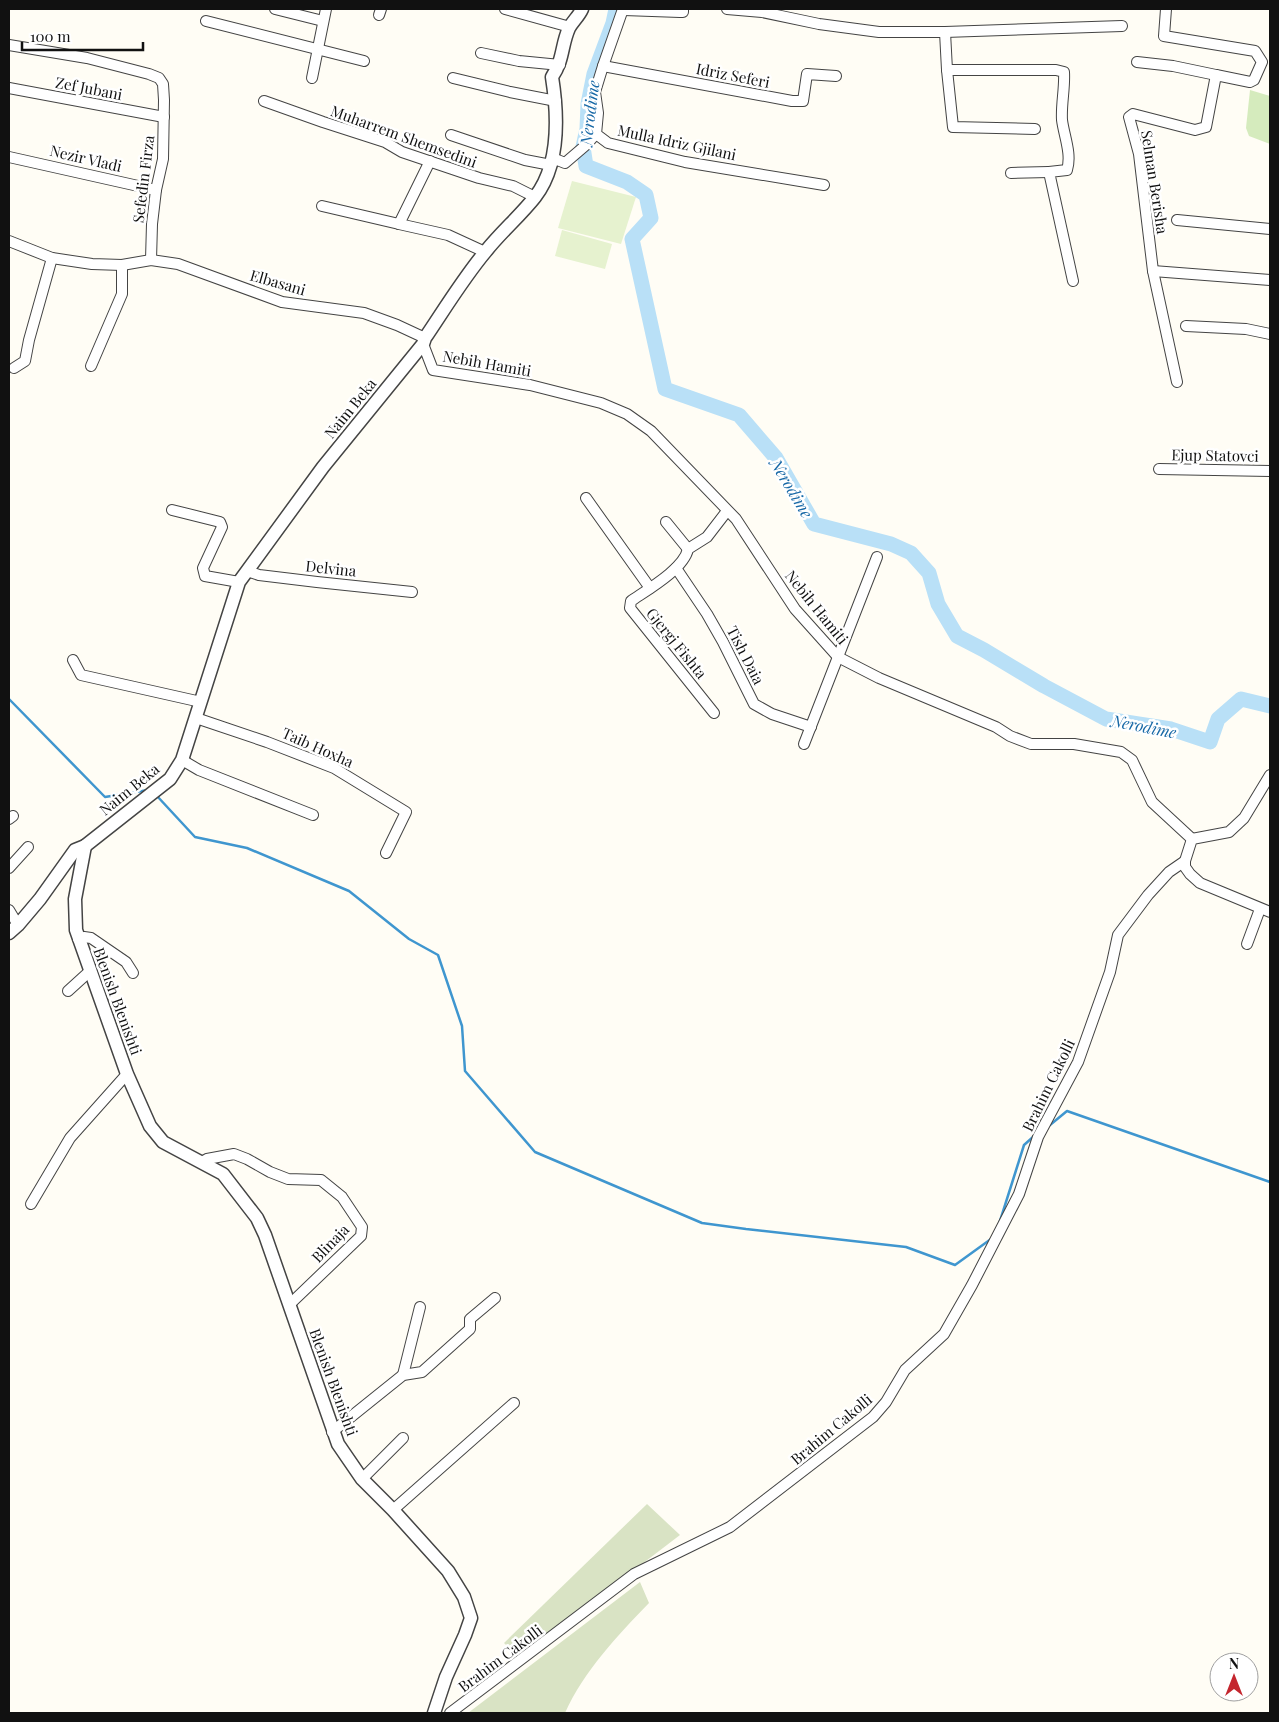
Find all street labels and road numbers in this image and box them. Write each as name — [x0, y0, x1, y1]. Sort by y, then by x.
street label: Idriz Seferi — [694, 58, 772, 92]
street label: Zef Jubani — [54, 72, 125, 104]
street label: Muharrem Shemsedini — [328, 100, 480, 172]
street label: Mulla Idriz Gjilani — [616, 120, 739, 164]
street label: Selman Berisha — [1137, 129, 1173, 236]
street label: Sefedin Firza — [128, 134, 158, 224]
street label: Nezir Vladi — [48, 140, 125, 176]
street label: Elbasani — [248, 265, 309, 300]
street label: Nebih Hamiti — [441, 345, 533, 381]
street label: Naim Beka — [320, 373, 381, 442]
street label: Ejup Statovci — [1171, 444, 1260, 466]
street label: Delvina — [305, 555, 358, 581]
street label: Nebih Hamiti — [781, 566, 853, 649]
street label: Gjergj Fishta — [642, 603, 712, 683]
street label: Tish Daia — [723, 622, 769, 688]
street label: Taib Hoxha — [279, 722, 357, 772]
street label: Naim Beka — [95, 758, 164, 819]
street label: Blenish Blenishti — [89, 944, 147, 1058]
street label: Brahim Cakolli — [1017, 1035, 1079, 1134]
street label: Blinaja — [307, 1219, 353, 1266]
street label: Blenish Blenishti — [305, 1325, 363, 1439]
street label: Brahim Cakolli — [786, 1389, 876, 1469]
street label: Brahim Cakolli — [454, 1619, 547, 1696]

